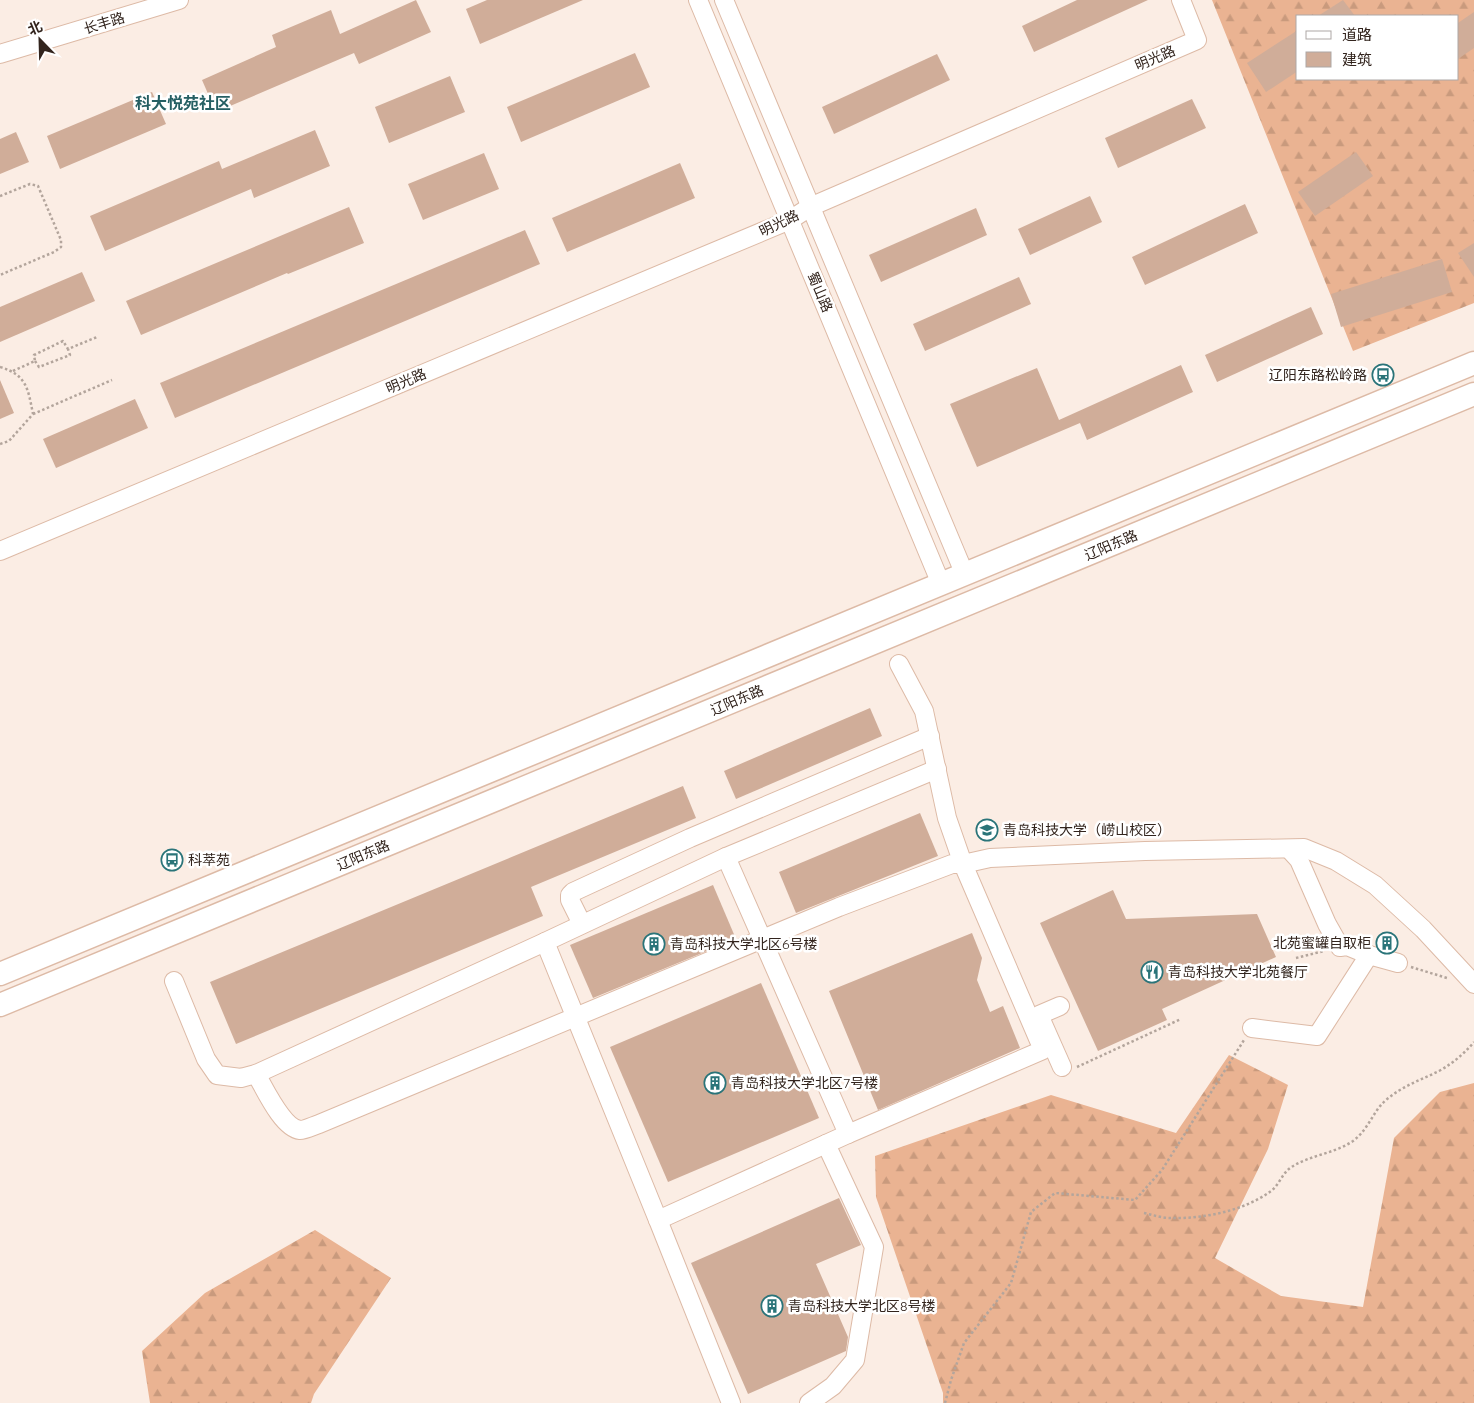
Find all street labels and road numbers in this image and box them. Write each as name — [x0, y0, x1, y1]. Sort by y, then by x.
street label: 长丰路 — [81, 8, 127, 38]
street label: 明光路 — [1132, 42, 1178, 74]
street label: 明光路 — [756, 206, 802, 240]
street label: 蜀山路 — [804, 269, 836, 315]
street label: 明光路 — [383, 365, 429, 397]
street label: 辽阳东路 — [1082, 526, 1140, 564]
street label: 辽阳东路 — [708, 681, 766, 719]
street label: 辽阳东路 — [334, 836, 392, 874]

